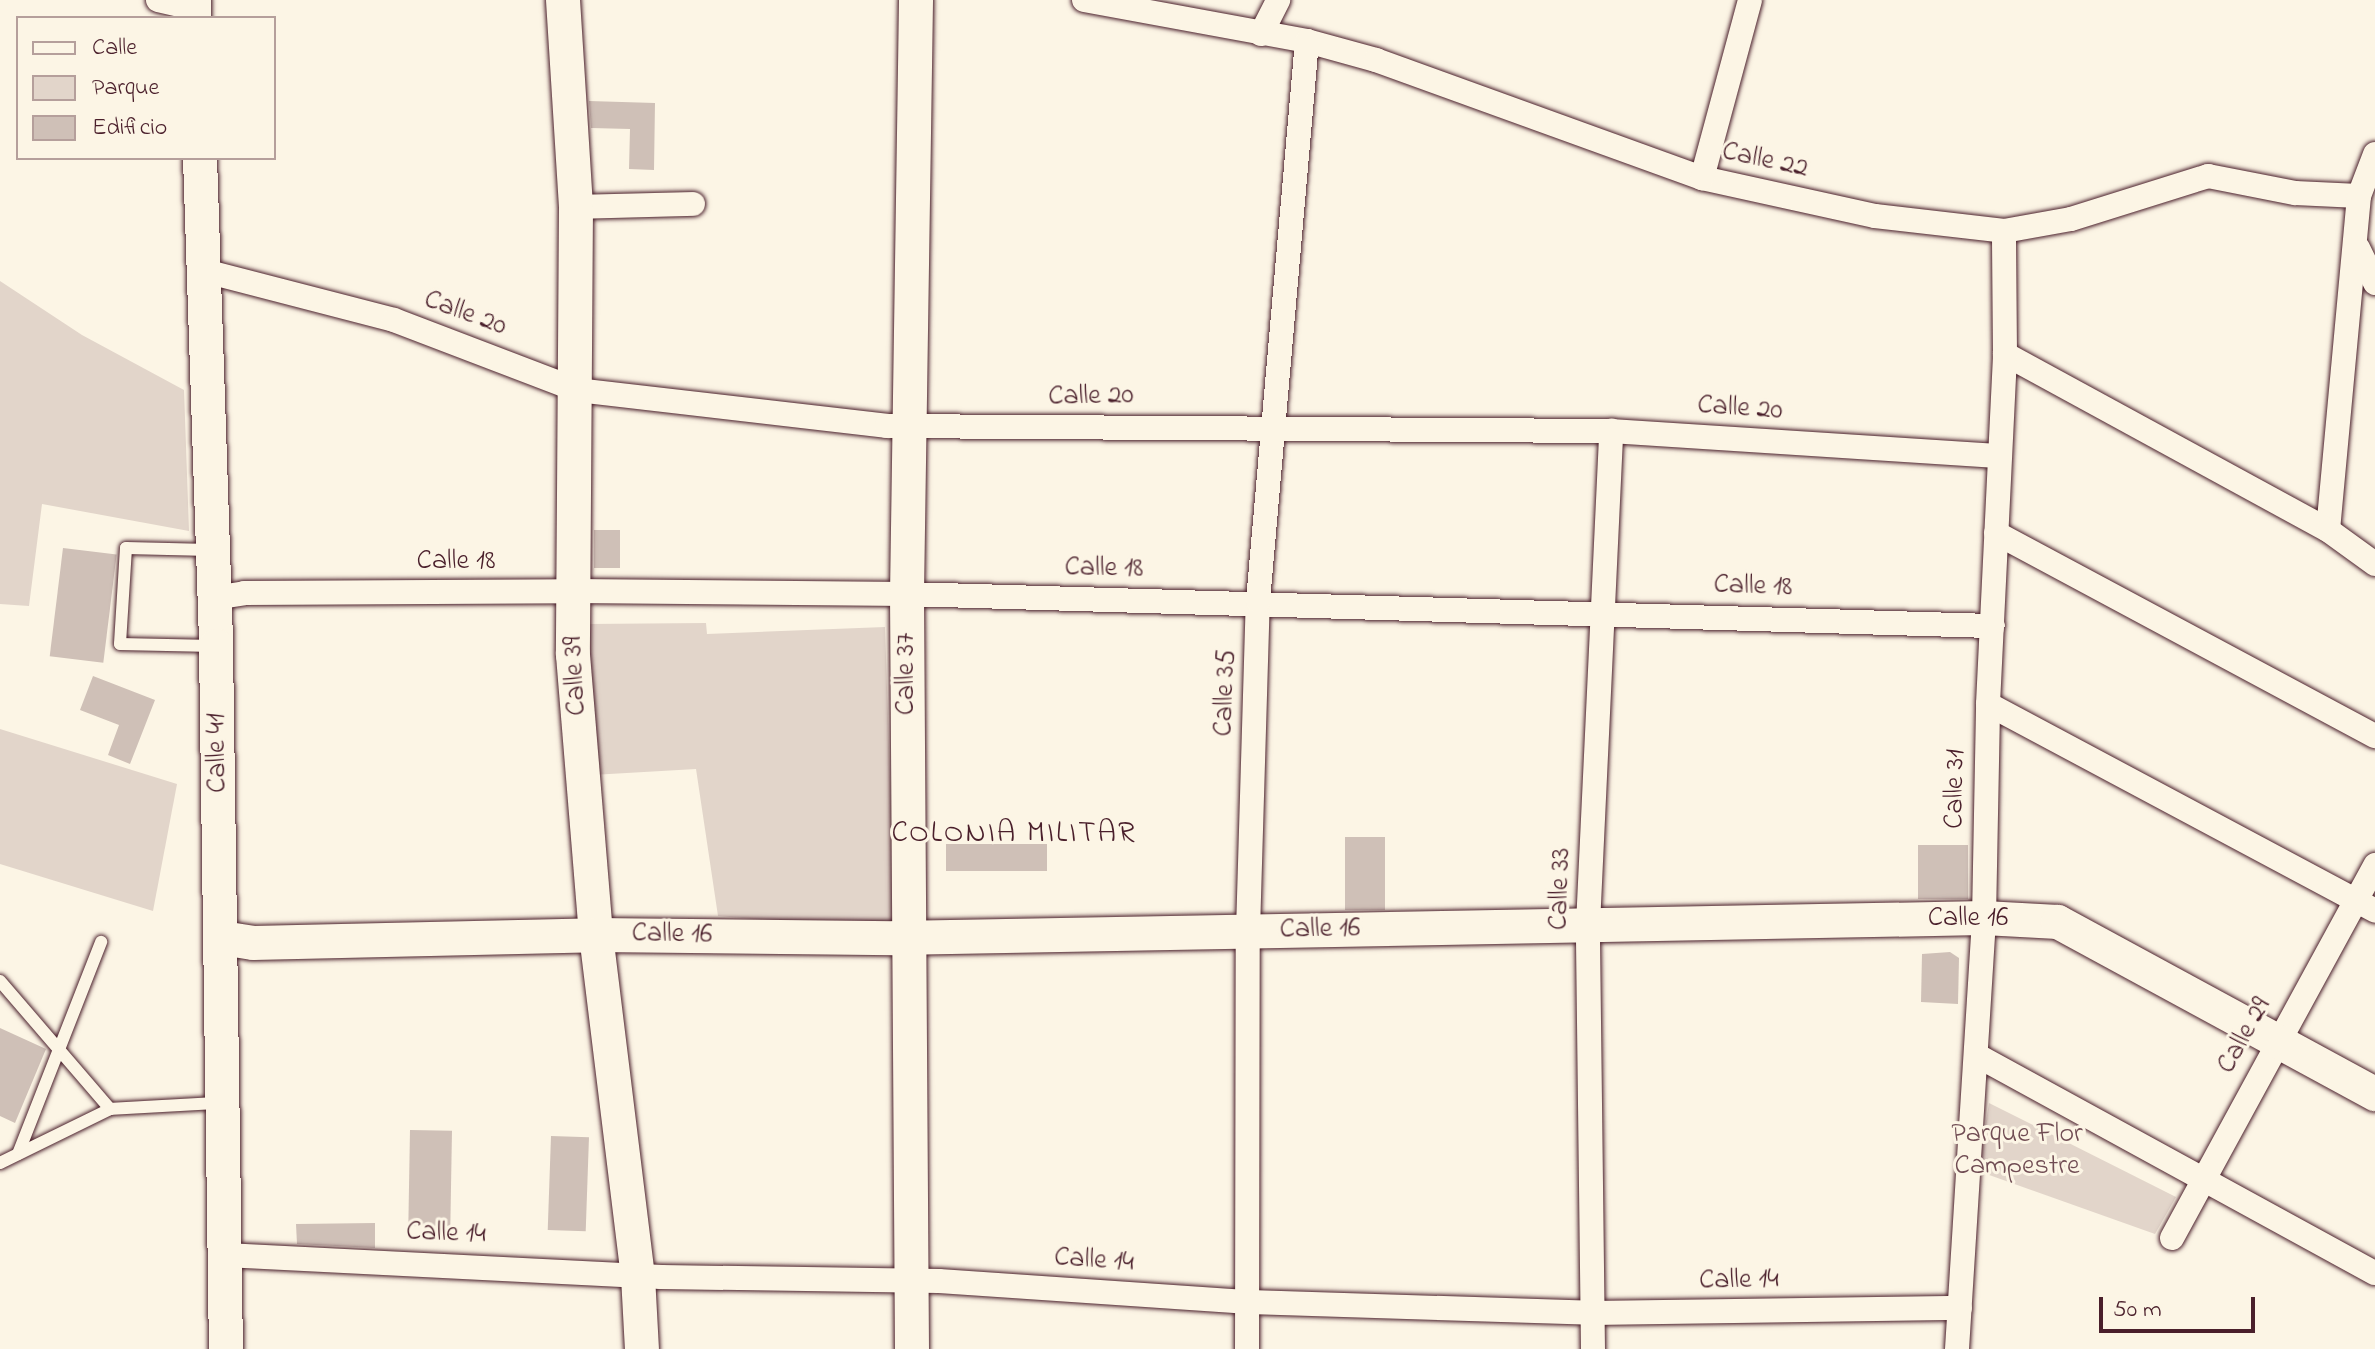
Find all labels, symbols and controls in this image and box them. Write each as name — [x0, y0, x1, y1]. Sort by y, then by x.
legend — [16, 16, 276, 160]
text: Calle — [92, 31, 137, 66]
text: Parque — [92, 71, 159, 106]
text: Edificio — [92, 111, 167, 146]
street label: Calle 22 — [1719, 135, 1811, 187]
street label: Calle 20 — [419, 284, 511, 344]
street label: Calle 20 — [1048, 379, 1134, 415]
street label: Calle 20 — [1696, 389, 1784, 429]
street label: Calle 18 — [417, 545, 495, 579]
street label: Calle 18 — [1064, 552, 1144, 586]
street label: Calle 18 — [1713, 569, 1793, 605]
street label: Calle 37 — [890, 633, 924, 715]
street label: Calle 39 — [557, 635, 595, 717]
street label: Calle 35 — [1208, 649, 1244, 737]
street label: Calle 41 — [201, 713, 235, 793]
street label: Calle 31 — [1939, 749, 1973, 829]
district label: COLONIA MILITAR — [891, 816, 1137, 852]
street label: Calle 33 — [1543, 847, 1579, 931]
street label: Calle 16 — [1928, 902, 2008, 936]
street label: Calle 16 — [1279, 912, 1361, 948]
street label: Calle 16 — [631, 917, 713, 953]
street label: Calle 29 — [2210, 992, 2280, 1080]
park label: Parque Flor Campestre — [1951, 1118, 2083, 1184]
street label: Calle 14 — [405, 1216, 487, 1252]
street label: Calle 14 — [1053, 1241, 1135, 1281]
street label: Calle 14 — [1699, 1264, 1779, 1298]
scale bar — [2103, 1281, 2259, 1331]
text: 50 m — [2113, 1293, 2162, 1328]

